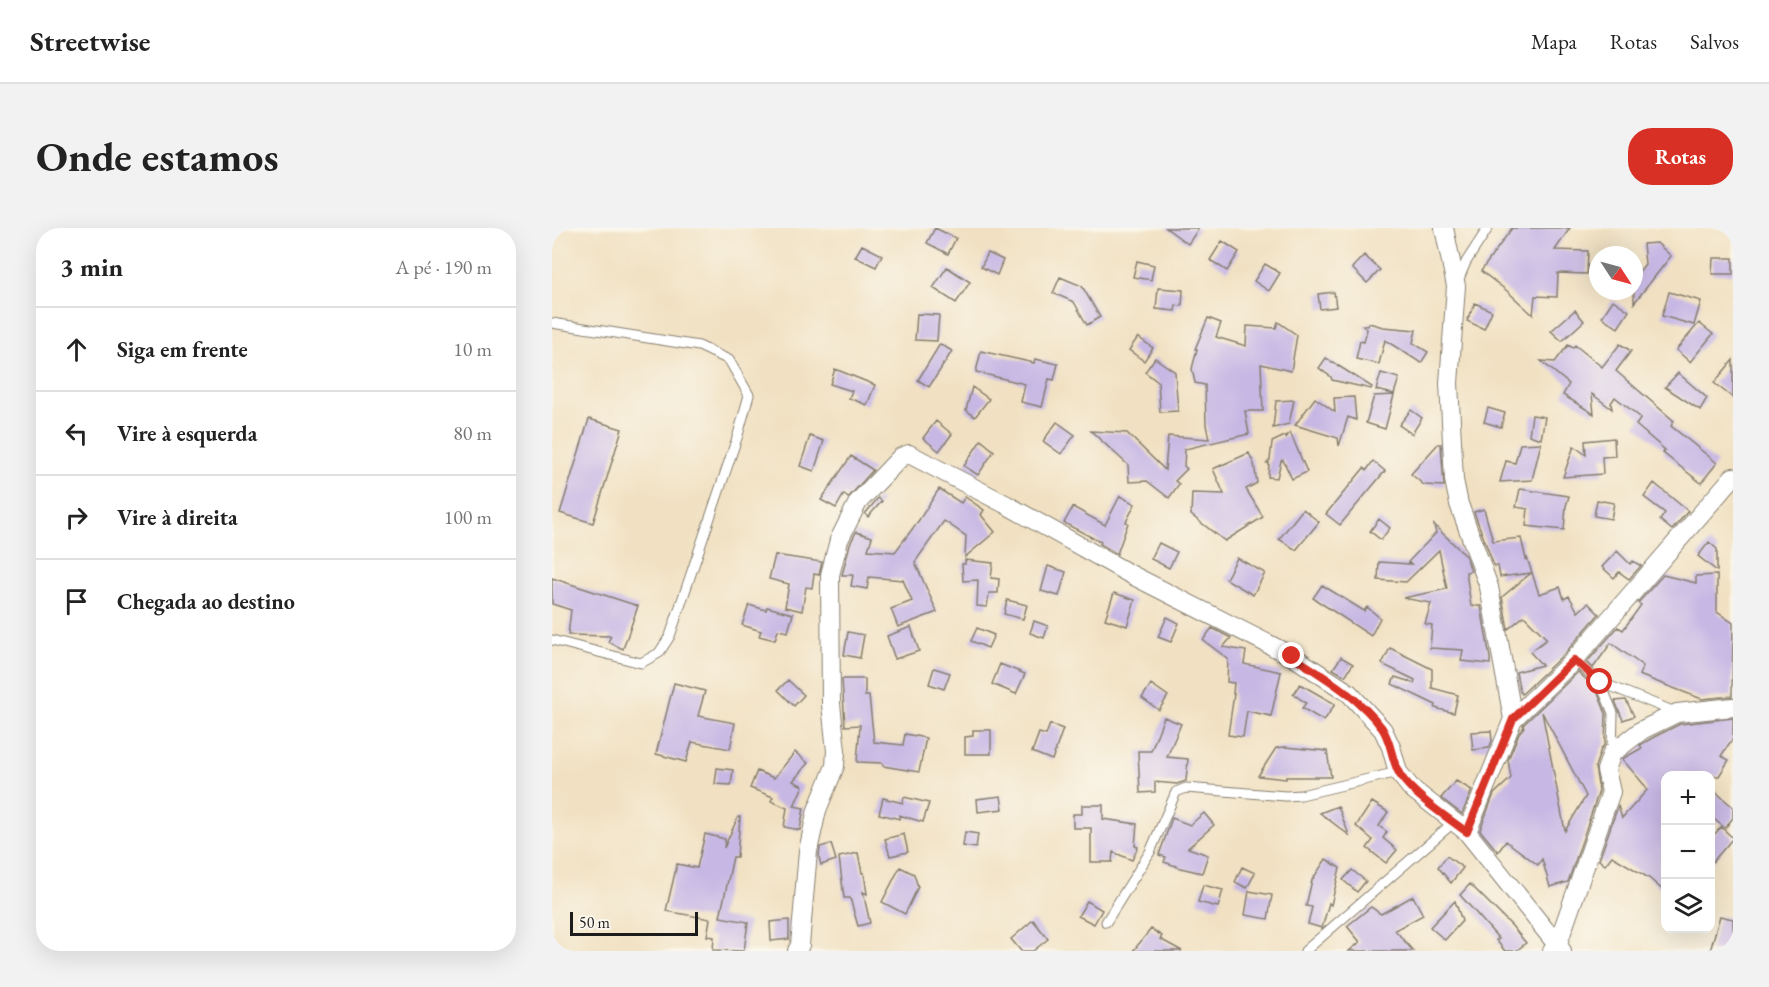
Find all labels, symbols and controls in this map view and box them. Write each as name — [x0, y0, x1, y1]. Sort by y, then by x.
text: Streetwise — [30, 23, 150, 59]
text: Mapa — [1531, 28, 1577, 55]
text: Rotas — [1610, 28, 1657, 55]
text: Salvos — [1690, 28, 1739, 55]
button: Rotas — [1628, 128, 1733, 185]
text: Onde estamos — [36, 129, 279, 184]
north arrow — [1589, 246, 1643, 300]
text: 3 min — [60, 250, 123, 284]
text: A pé · 190 m — [396, 254, 492, 280]
icon: ahead — [60, 333, 93, 366]
text: Siga em frente — [117, 335, 248, 364]
text: 10 m — [453, 336, 492, 362]
icon: left — [60, 417, 93, 450]
text: Vire à esquerda — [117, 419, 257, 448]
text: 80 m — [453, 420, 492, 446]
icon: right — [60, 501, 93, 534]
text: Vire à direita — [117, 503, 238, 532]
text: 100 m — [444, 504, 492, 530]
icon: arrive — [60, 585, 93, 618]
text: Chegada ao destino — [117, 587, 295, 616]
route end — [1278, 642, 1304, 668]
route start — [1586, 668, 1612, 694]
map controls — [1661, 771, 1715, 933]
button: + — [1661, 771, 1715, 825]
button: − — [1661, 825, 1715, 879]
button: layers — [1661, 879, 1715, 933]
scale bar — [570, 909, 698, 936]
text: 50 m — [579, 912, 610, 933]

